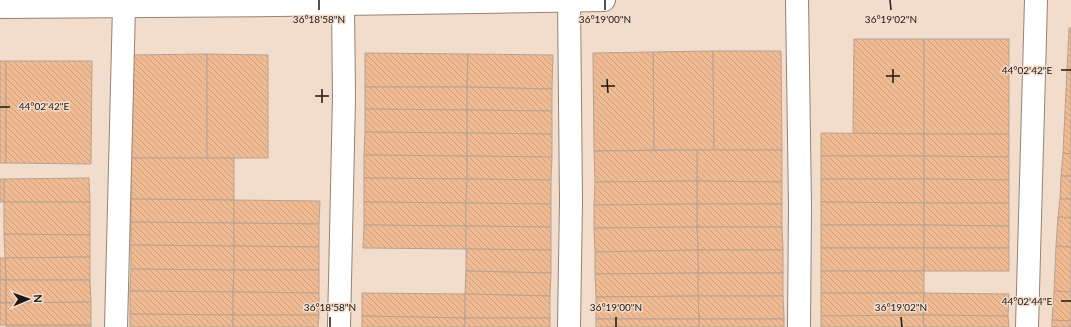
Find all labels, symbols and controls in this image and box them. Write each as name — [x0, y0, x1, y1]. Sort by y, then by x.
text: 36°18'58"N — [293, 13, 345, 25]
text: 36°19'00"N — [579, 13, 631, 25]
text: 36°19'02"N — [865, 13, 917, 25]
text: 44°02'42"E — [1002, 64, 1052, 76]
text: 44°02'42"E — [19, 100, 69, 112]
north arrow — [8, 279, 48, 319]
text: N — [32, 294, 45, 303]
text: 44°02'44"E — [1002, 295, 1052, 307]
text: 36°18'58"N — [304, 301, 356, 313]
text: 36°19'00"N — [590, 301, 642, 313]
text: 36°19'02"N — [875, 301, 927, 313]

